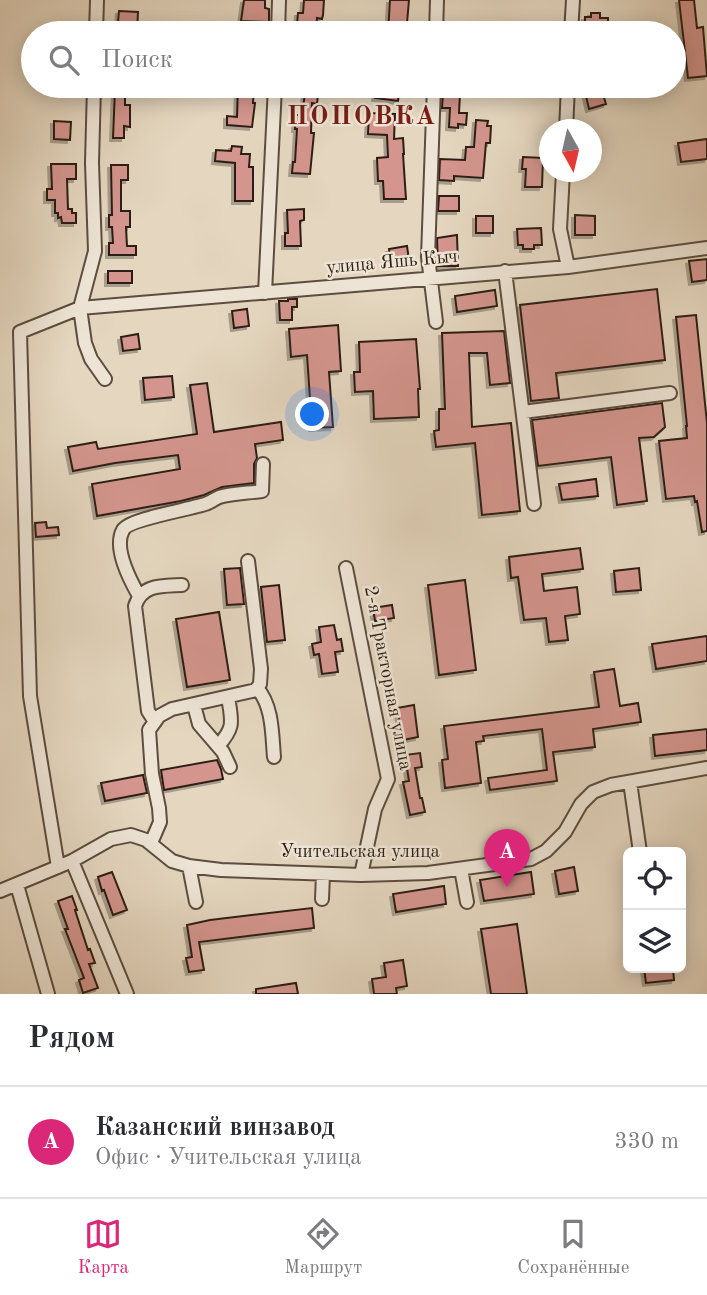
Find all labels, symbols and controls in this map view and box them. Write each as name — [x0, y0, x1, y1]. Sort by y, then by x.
search box — [21, 21, 686, 98]
icon: search — [45, 41, 83, 79]
text: Поиск — [101, 47, 173, 73]
district label: ПОПОВКА — [287, 104, 437, 130]
north arrow — [539, 119, 602, 182]
street label: улица Яшь Кыч — [326, 248, 458, 278]
your location — [295, 397, 329, 431]
street label: 2-я Тракторная улица — [360, 584, 414, 772]
pin: A — [484, 829, 530, 887]
street label: Учительская улица — [280, 843, 441, 862]
map controls — [623, 847, 686, 973]
button: locate — [623, 847, 686, 910]
button: layers — [623, 910, 686, 973]
text: Рядом — [28, 1024, 115, 1054]
text: Казанский винзавод — [95, 1115, 335, 1141]
text: A — [42, 1130, 60, 1153]
text: 330 m — [614, 1130, 679, 1153]
text: Офис · Учительская улица — [95, 1146, 362, 1169]
tab: Карта — [78, 1215, 129, 1280]
tab: Маршрут — [284, 1215, 362, 1280]
tab: Сохранённые — [517, 1215, 629, 1280]

